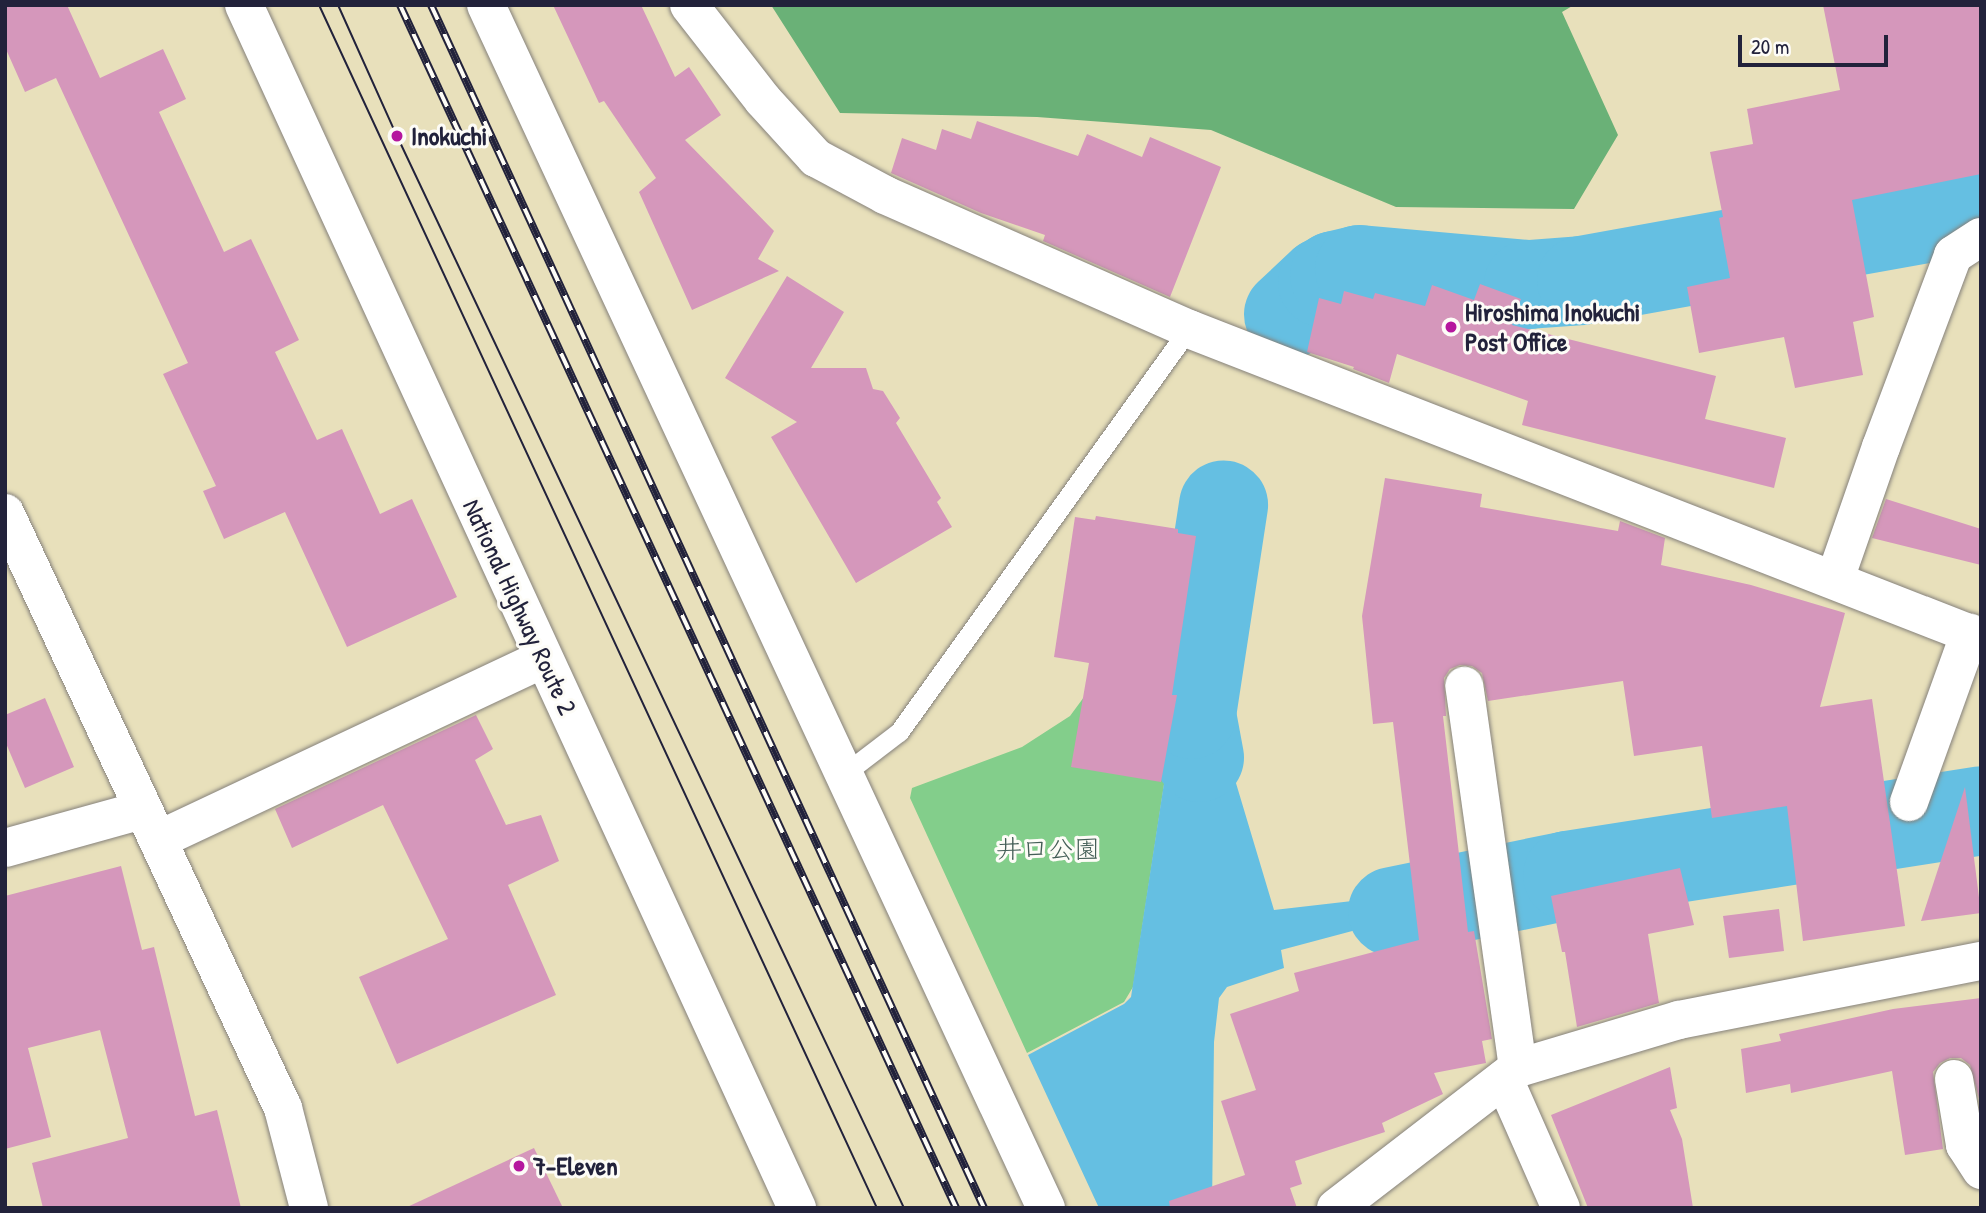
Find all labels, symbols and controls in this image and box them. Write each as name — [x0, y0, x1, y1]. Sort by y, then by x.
scale bar — [1741, 21, 1892, 65]
text: 20 m — [1751, 32, 1789, 61]
place label: Inokuchi — [411, 120, 487, 152]
marker: Inokuchi — [389, 128, 405, 144]
place label: Hiroshima Inokuchi Post Office — [1465, 296, 1640, 358]
marker: Hiroshima Inokuchi Post Office — [1443, 319, 1459, 335]
street label: National Highway Route 2 — [456, 494, 584, 720]
park label: 井口公園 — [996, 833, 1100, 865]
place label: 7-Eleven — [533, 1150, 618, 1182]
marker: 7-Eleven — [511, 1158, 527, 1174]

